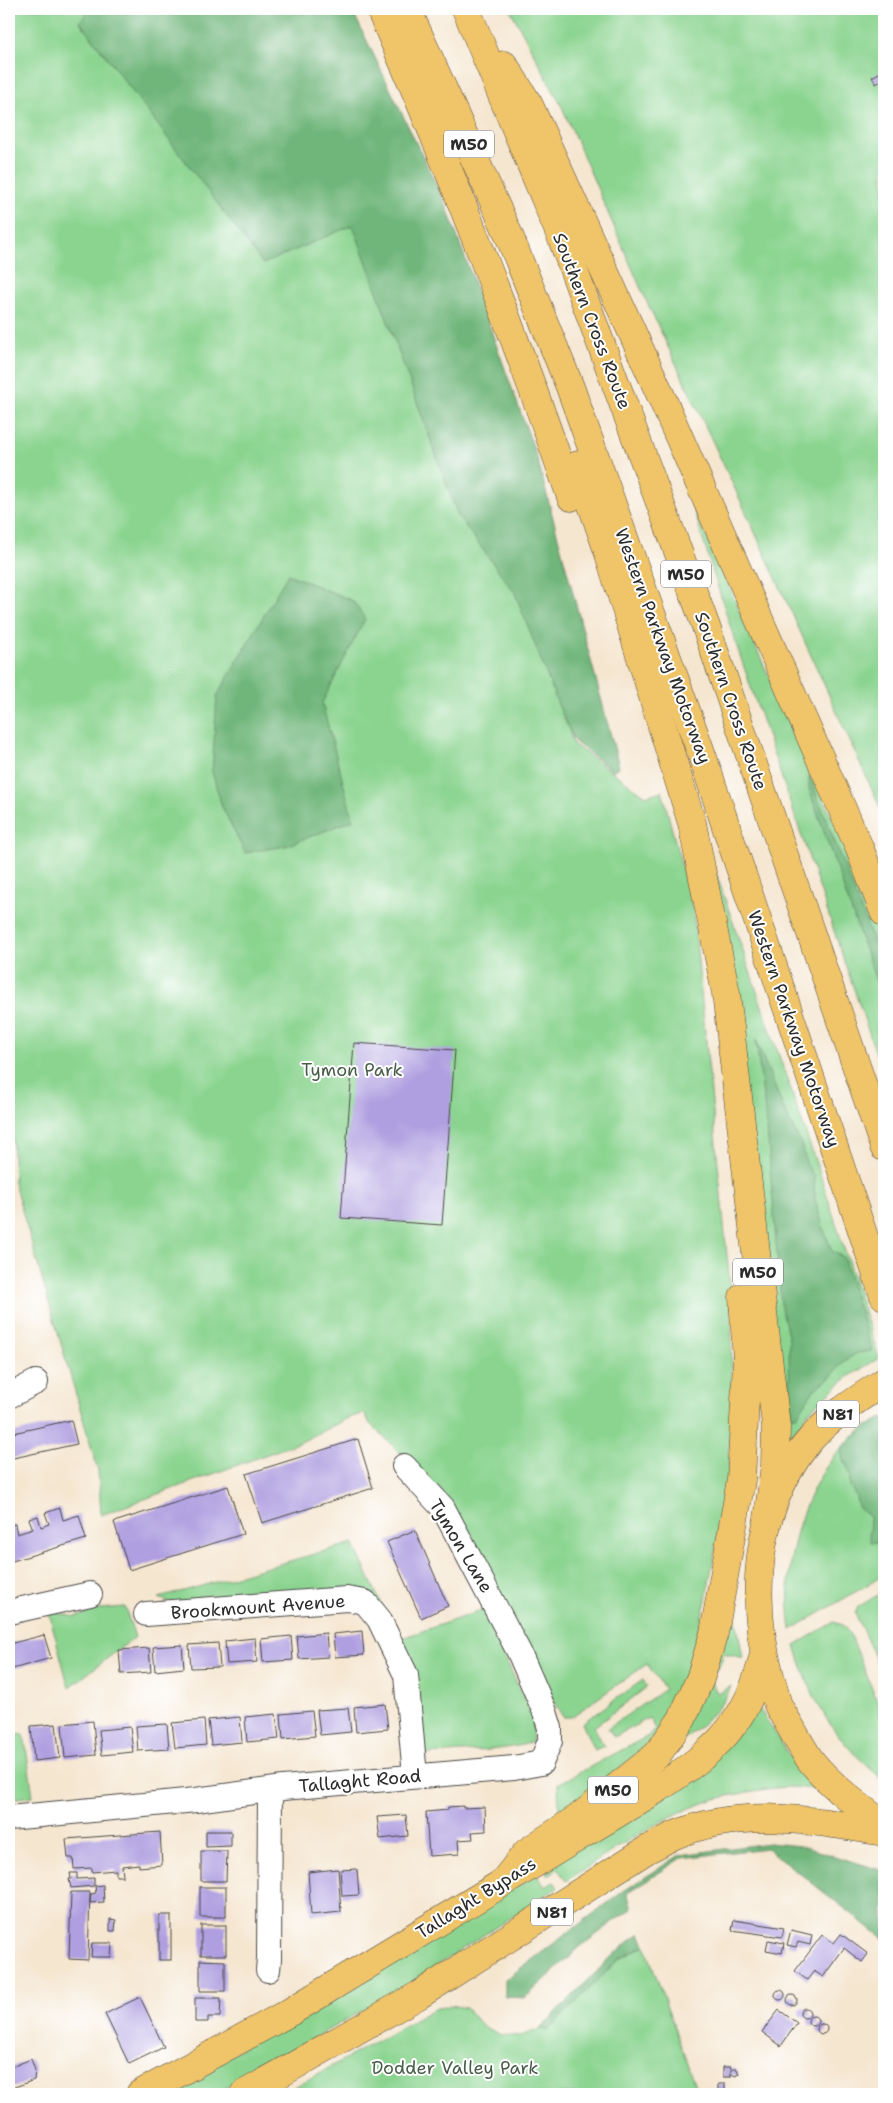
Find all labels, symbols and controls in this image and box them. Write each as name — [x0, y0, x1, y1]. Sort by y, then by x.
road number: M50 — [444, 130, 494, 158]
street label: Southern Cross Route — [547, 229, 637, 413]
street label: Western Parkway Motorway — [609, 525, 717, 767]
road number: M50 — [661, 560, 711, 588]
street label: Southern Cross Route — [689, 609, 773, 793]
street label: Western Parkway Motorway — [742, 907, 846, 1151]
park label: Tymon Park — [301, 1058, 403, 1082]
road number: M50 — [733, 1258, 783, 1286]
road number: N81 — [817, 1400, 859, 1428]
street label: Tymon Lane — [424, 1495, 498, 1597]
street label: Brookmount Avenue — [170, 1589, 346, 1625]
street label: Tallaght Road — [298, 1764, 422, 1798]
road number: M50 — [588, 1776, 638, 1804]
street label: Tallaght Bypass — [411, 1851, 541, 1945]
road number: N81 — [531, 1898, 573, 1925]
park label: Dodder Valley Park — [371, 2056, 539, 2080]

